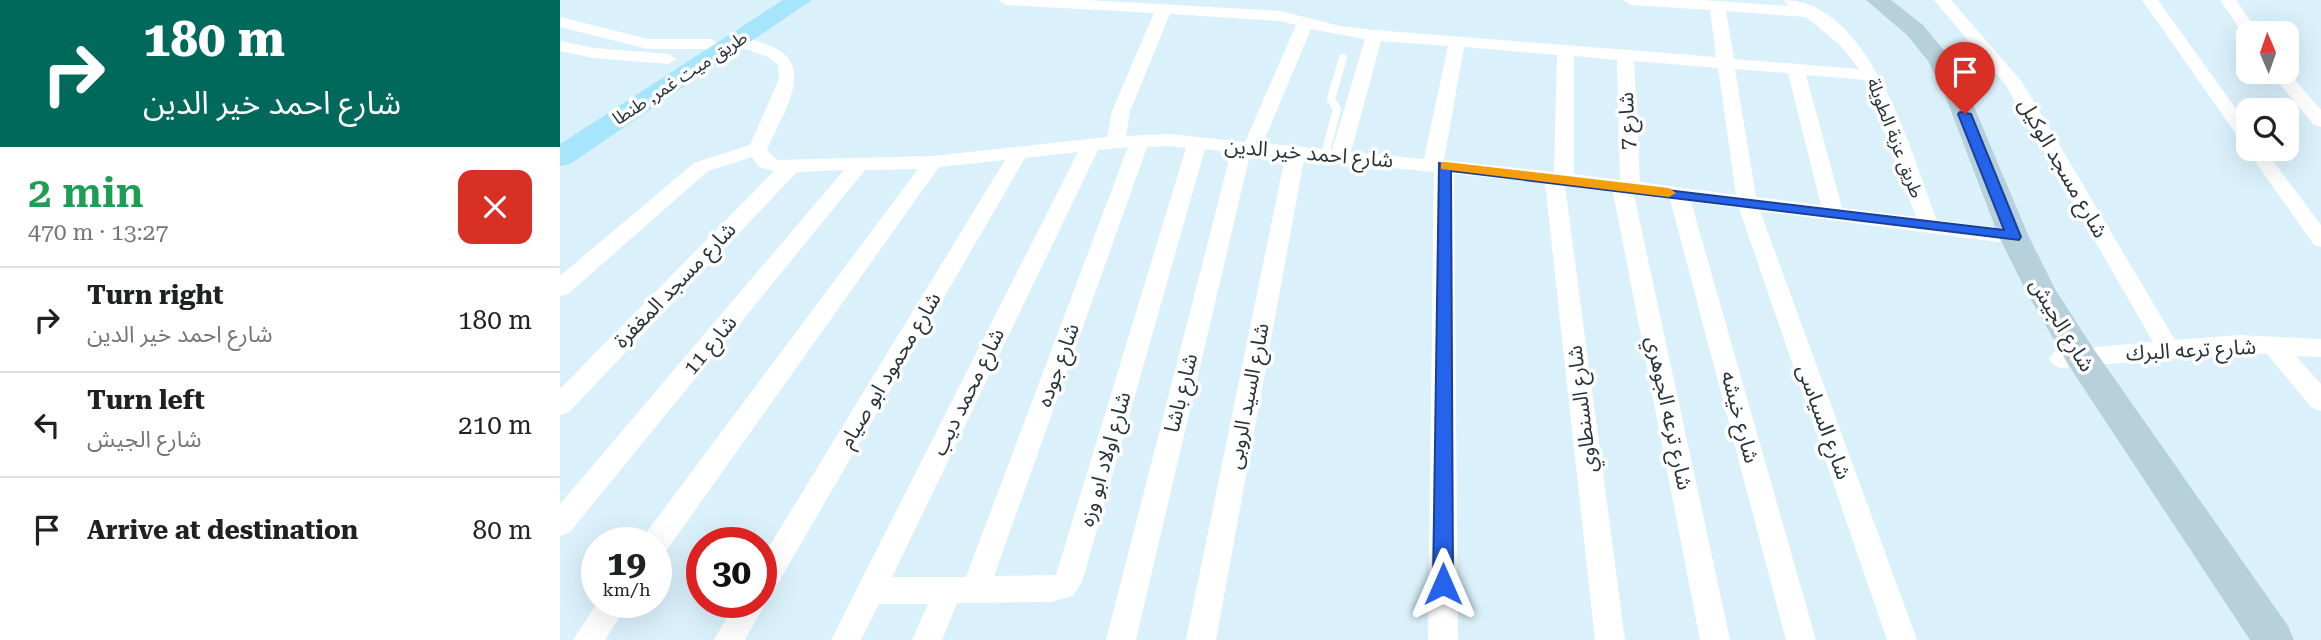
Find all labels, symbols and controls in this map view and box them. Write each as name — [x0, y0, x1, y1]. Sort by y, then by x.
text: 180 m — [143, 11, 285, 68]
north arrow — [2236, 21, 2300, 84]
map controls — [2236, 21, 2299, 161]
street label: طريق ميت غمر, طنطا — [609, 26, 751, 130]
icon: right — [28, 28, 119, 119]
pin — [1935, 42, 1995, 114]
icon: arrive — [1946, 53, 1984, 91]
street label: طريق عزبة الطويلة — [1862, 75, 1928, 201]
text: شارع احمد خير الدين — [143, 84, 401, 122]
street label: شارع 7 — [1614, 91, 1643, 150]
street label: شارع مسجد الوكيل — [2011, 94, 2113, 244]
button: search — [2236, 98, 2299, 161]
street label: شارع احمد خير الدين — [1223, 134, 1394, 175]
text: 2 min — [28, 168, 144, 217]
button: close — [458, 170, 532, 244]
street label: شارع مسجد المغفرة — [609, 217, 743, 355]
text: 470 m · 13:27 — [28, 219, 168, 246]
street label: شارع الجيش — [2022, 274, 2099, 378]
text: Turn right — [87, 280, 223, 310]
street label: شارع محمود ابو صيام — [834, 288, 949, 454]
icon: right — [28, 301, 66, 339]
text: 180 m — [458, 305, 532, 335]
street label: شارع 11 — [678, 311, 744, 381]
street label: شارع جوده — [1032, 320, 1087, 411]
text: شارع احمد خير الدين — [87, 321, 272, 348]
street label: شارع السيد الروبى — [1222, 321, 1277, 472]
street label: شارع محمد ديب — [927, 324, 1012, 461]
street label: شارع ترعه الجوهري — [1637, 334, 1697, 493]
street label: شارع ترعه البرك — [2125, 335, 2257, 368]
street label: شارع السنطاوي — [1562, 343, 1606, 474]
street label: شارع باشا — [1160, 351, 1205, 436]
street label: شارع السياسى — [1789, 361, 1856, 484]
street label: شارع خيشه — [1713, 368, 1764, 467]
text: Turn left — [87, 385, 205, 415]
street label: شارع اولاد ابو وزه — [1074, 389, 1139, 530]
icon: left — [28, 406, 66, 444]
text: 210 m — [458, 410, 532, 440]
text: شارع الجيش — [87, 426, 202, 453]
icon: arrive — [28, 511, 66, 549]
text: Arrive at destination — [87, 515, 358, 545]
text: 80 m — [473, 515, 532, 545]
speed limit sign: 30 — [686, 527, 777, 618]
text: 19 — [607, 543, 646, 584]
position arrow — [1406, 547, 1480, 621]
text: km/h — [602, 579, 651, 600]

